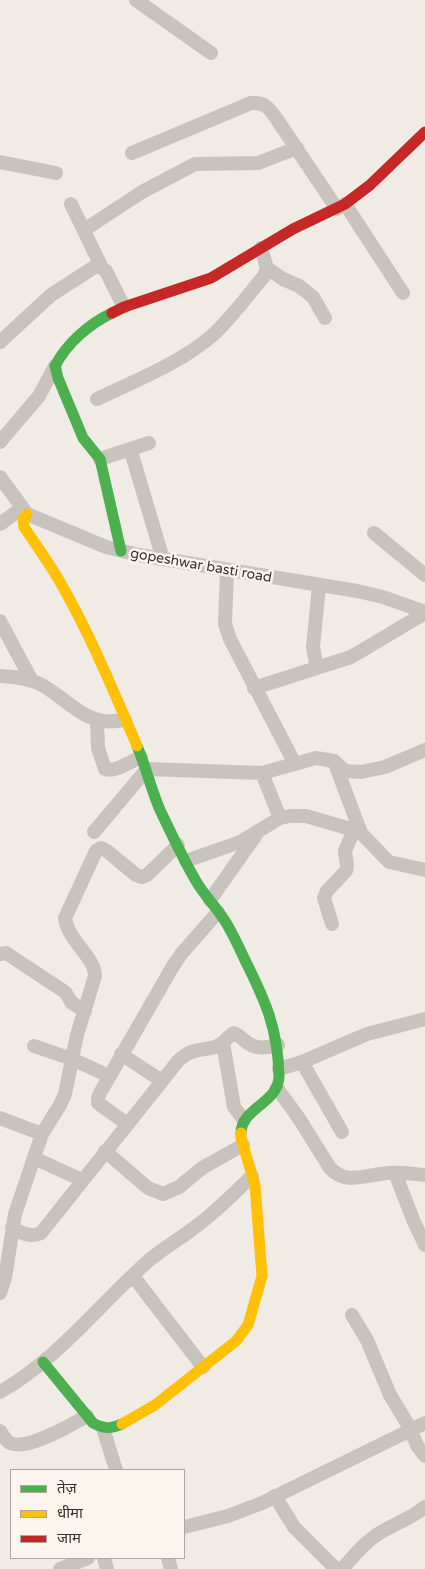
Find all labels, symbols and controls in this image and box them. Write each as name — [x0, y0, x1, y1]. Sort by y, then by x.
street label: gopeshwar basti road — [129, 545, 273, 587]
legend — [10, 1469, 185, 1559]
text: तेज़ — [57, 1479, 77, 1497]
text: धीमा — [57, 1504, 83, 1522]
text: जाम — [57, 1529, 81, 1547]

